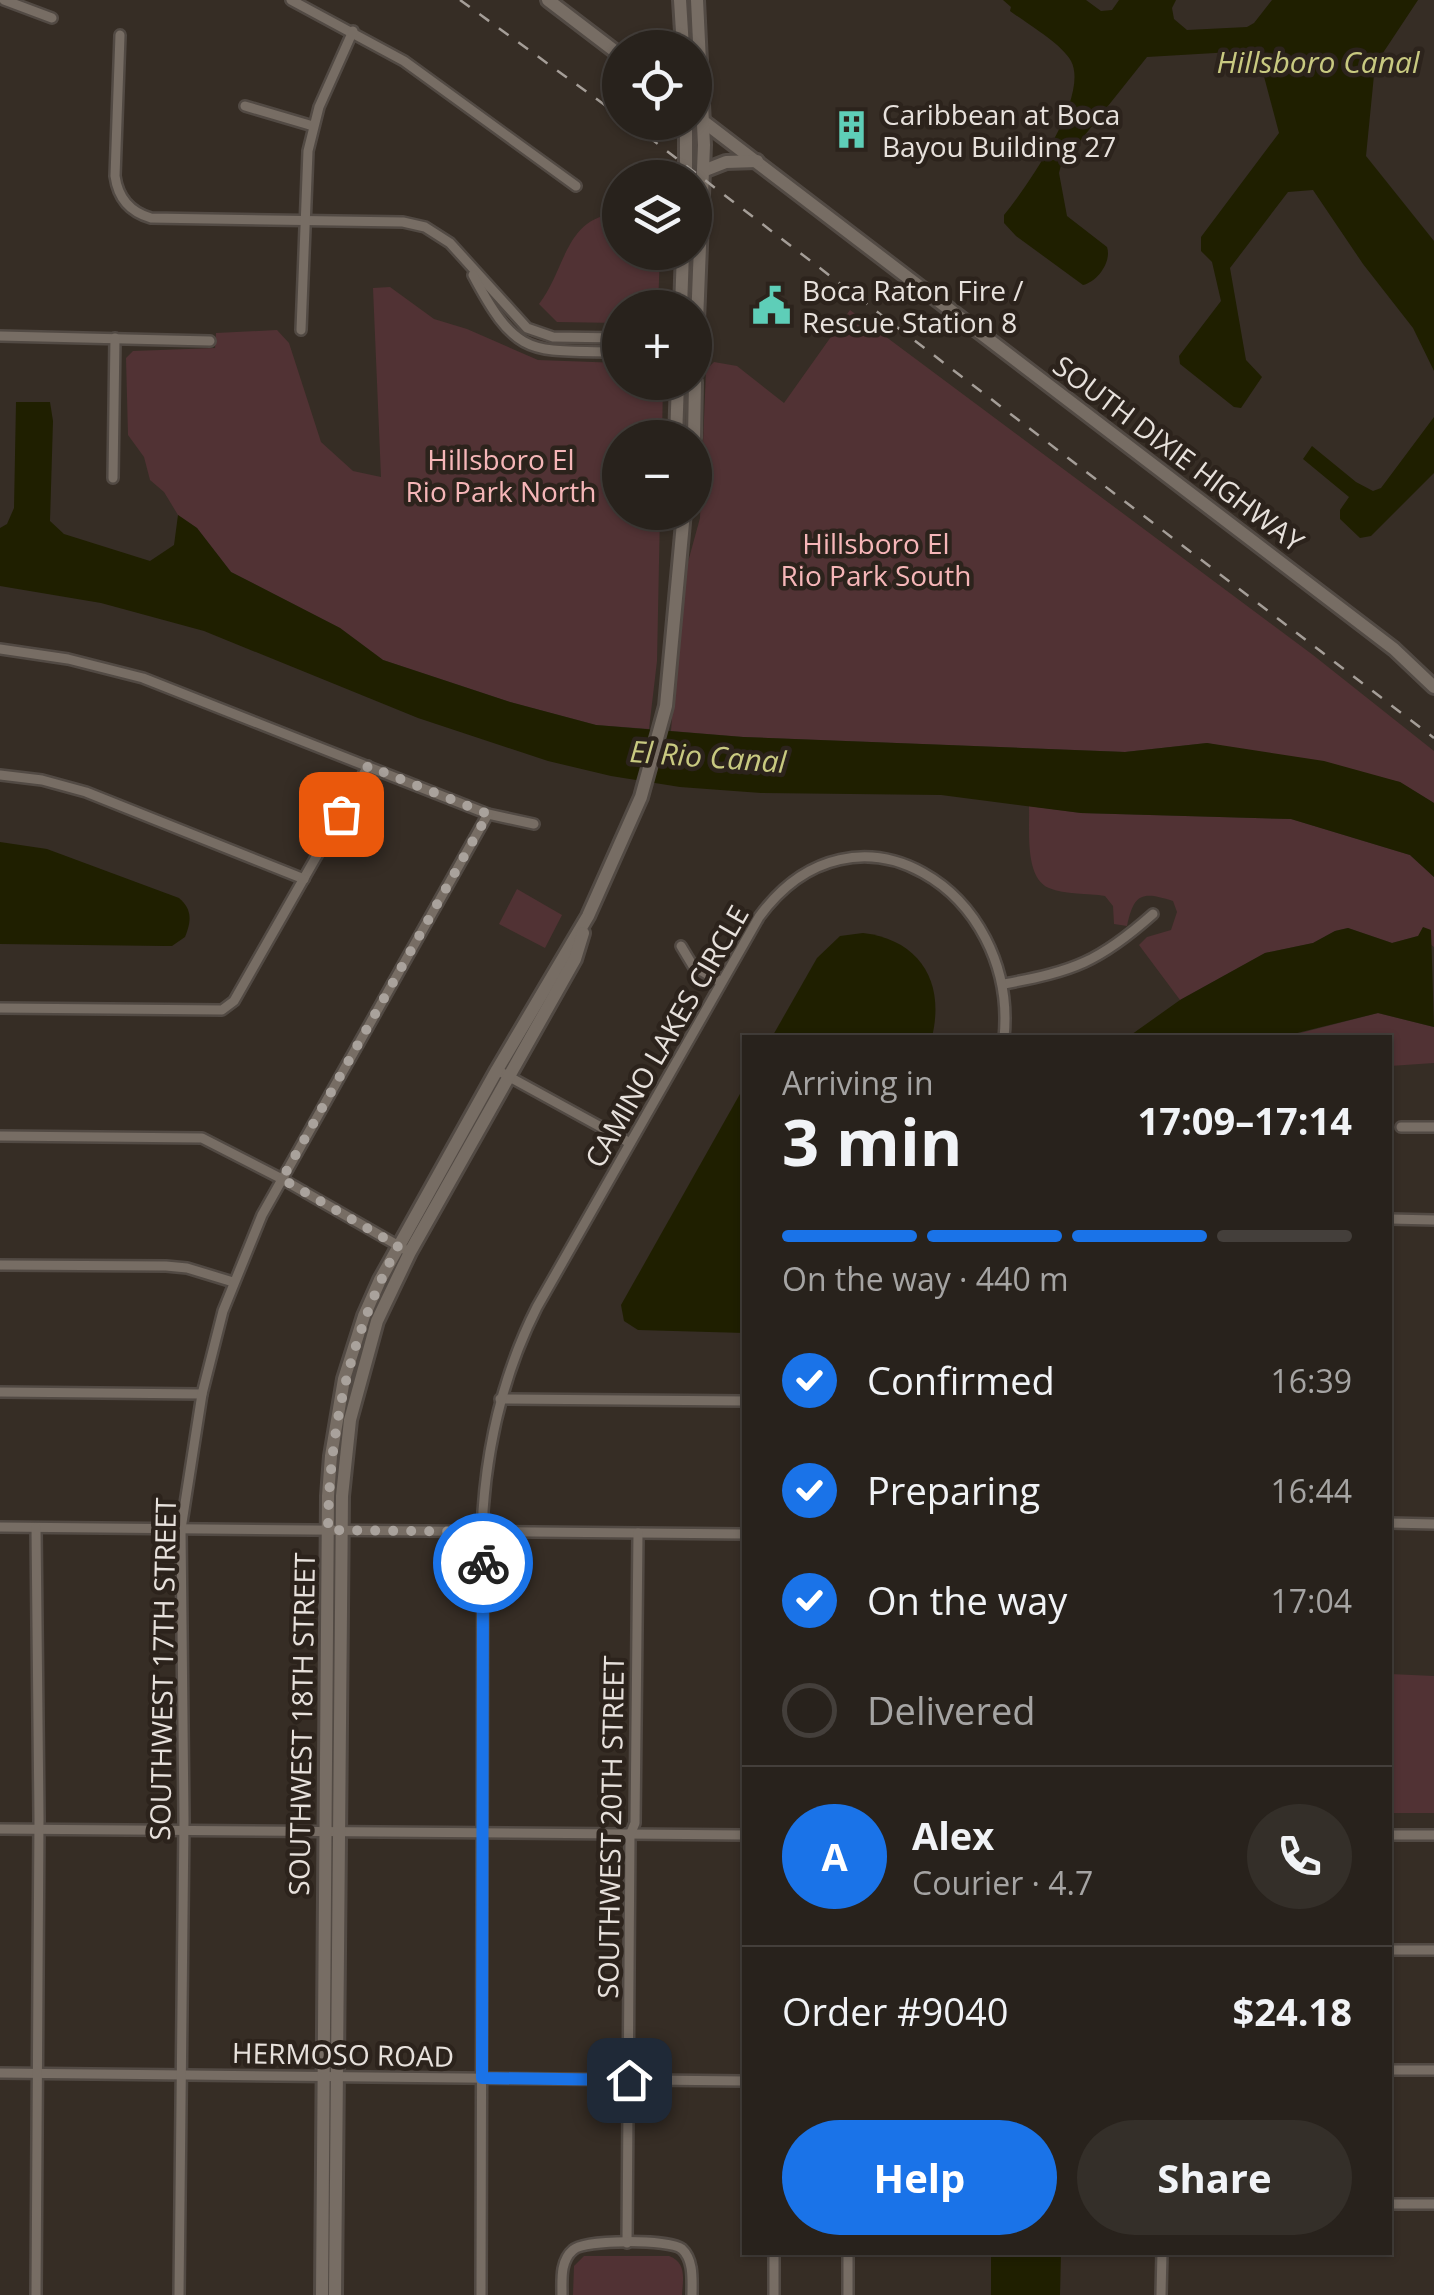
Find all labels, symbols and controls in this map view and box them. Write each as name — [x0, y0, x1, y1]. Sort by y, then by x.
map controls — [602, 30, 712, 530]
button: locate — [602, 30, 712, 140]
water label: Hillsboro Canal — [1216, 41, 1421, 82]
place label: Caribbean at Boca Bayou Building 27 — [882, 95, 1120, 165]
building icon: Caribbean at Boca Bayou Building 27 — [831, 109, 873, 151]
button: layers — [602, 160, 712, 270]
place label: Boca Raton Fire / Rescue Station 8 — [802, 271, 1024, 341]
public building icon: Boca Raton Fire / Rescue Station 8 — [751, 285, 793, 327]
button: + — [602, 290, 712, 400]
street label: SOUTH DIXIE HIGHWAY — [1046, 346, 1312, 560]
button: − — [602, 420, 712, 530]
park label: Hillsboro El Rio Park North — [406, 440, 596, 510]
park label: Hillsboro El Rio Park South — [781, 524, 971, 594]
water label: El Rio Canal — [628, 730, 789, 782]
pin — [299, 772, 384, 857]
icon: bag — [314, 787, 369, 842]
street label: CAMINO LAKES CIRCLE — [575, 898, 757, 1174]
text: Arriving in — [782, 1061, 934, 1104]
text: 17:09–17:14 — [1138, 1094, 1352, 1146]
text: 3 min — [782, 1097, 962, 1185]
text: On the way · 440 m — [782, 1257, 1069, 1300]
icon: check — [782, 1353, 837, 1408]
text: Confirmed — [867, 1354, 1055, 1406]
text: 16:39 — [1270, 1359, 1352, 1402]
icon: check — [782, 1463, 837, 1518]
text: Preparing — [867, 1464, 1040, 1516]
text: 16:44 — [1270, 1469, 1352, 1512]
street label: SOUTHWEST 17TH STREET — [140, 1497, 184, 1841]
courier — [433, 1513, 533, 1613]
icon: bike — [456, 1536, 511, 1591]
street label: SOUTHWEST 18TH STREET — [279, 1552, 323, 1896]
icon: check — [782, 1573, 837, 1628]
text: On the way — [867, 1574, 1067, 1626]
text: 17:04 — [1270, 1579, 1352, 1622]
street label: SOUTHWEST 20TH STREET — [588, 1655, 632, 1999]
text: Delivered — [867, 1684, 1036, 1736]
button: phone — [1247, 1804, 1352, 1909]
text: Alex — [912, 1809, 994, 1861]
text: A — [821, 1830, 848, 1882]
text: Courier · 4.7 — [912, 1861, 1093, 1904]
text: Order #9040 — [782, 1985, 1009, 2037]
text: $24.18 — [1233, 1985, 1352, 2037]
street label: HERMOSO ROAD — [232, 2033, 454, 2075]
pin — [587, 2038, 672, 2123]
icon: home — [602, 2053, 657, 2108]
button: Help — [782, 2120, 1057, 2235]
button: Share — [1077, 2120, 1352, 2235]

